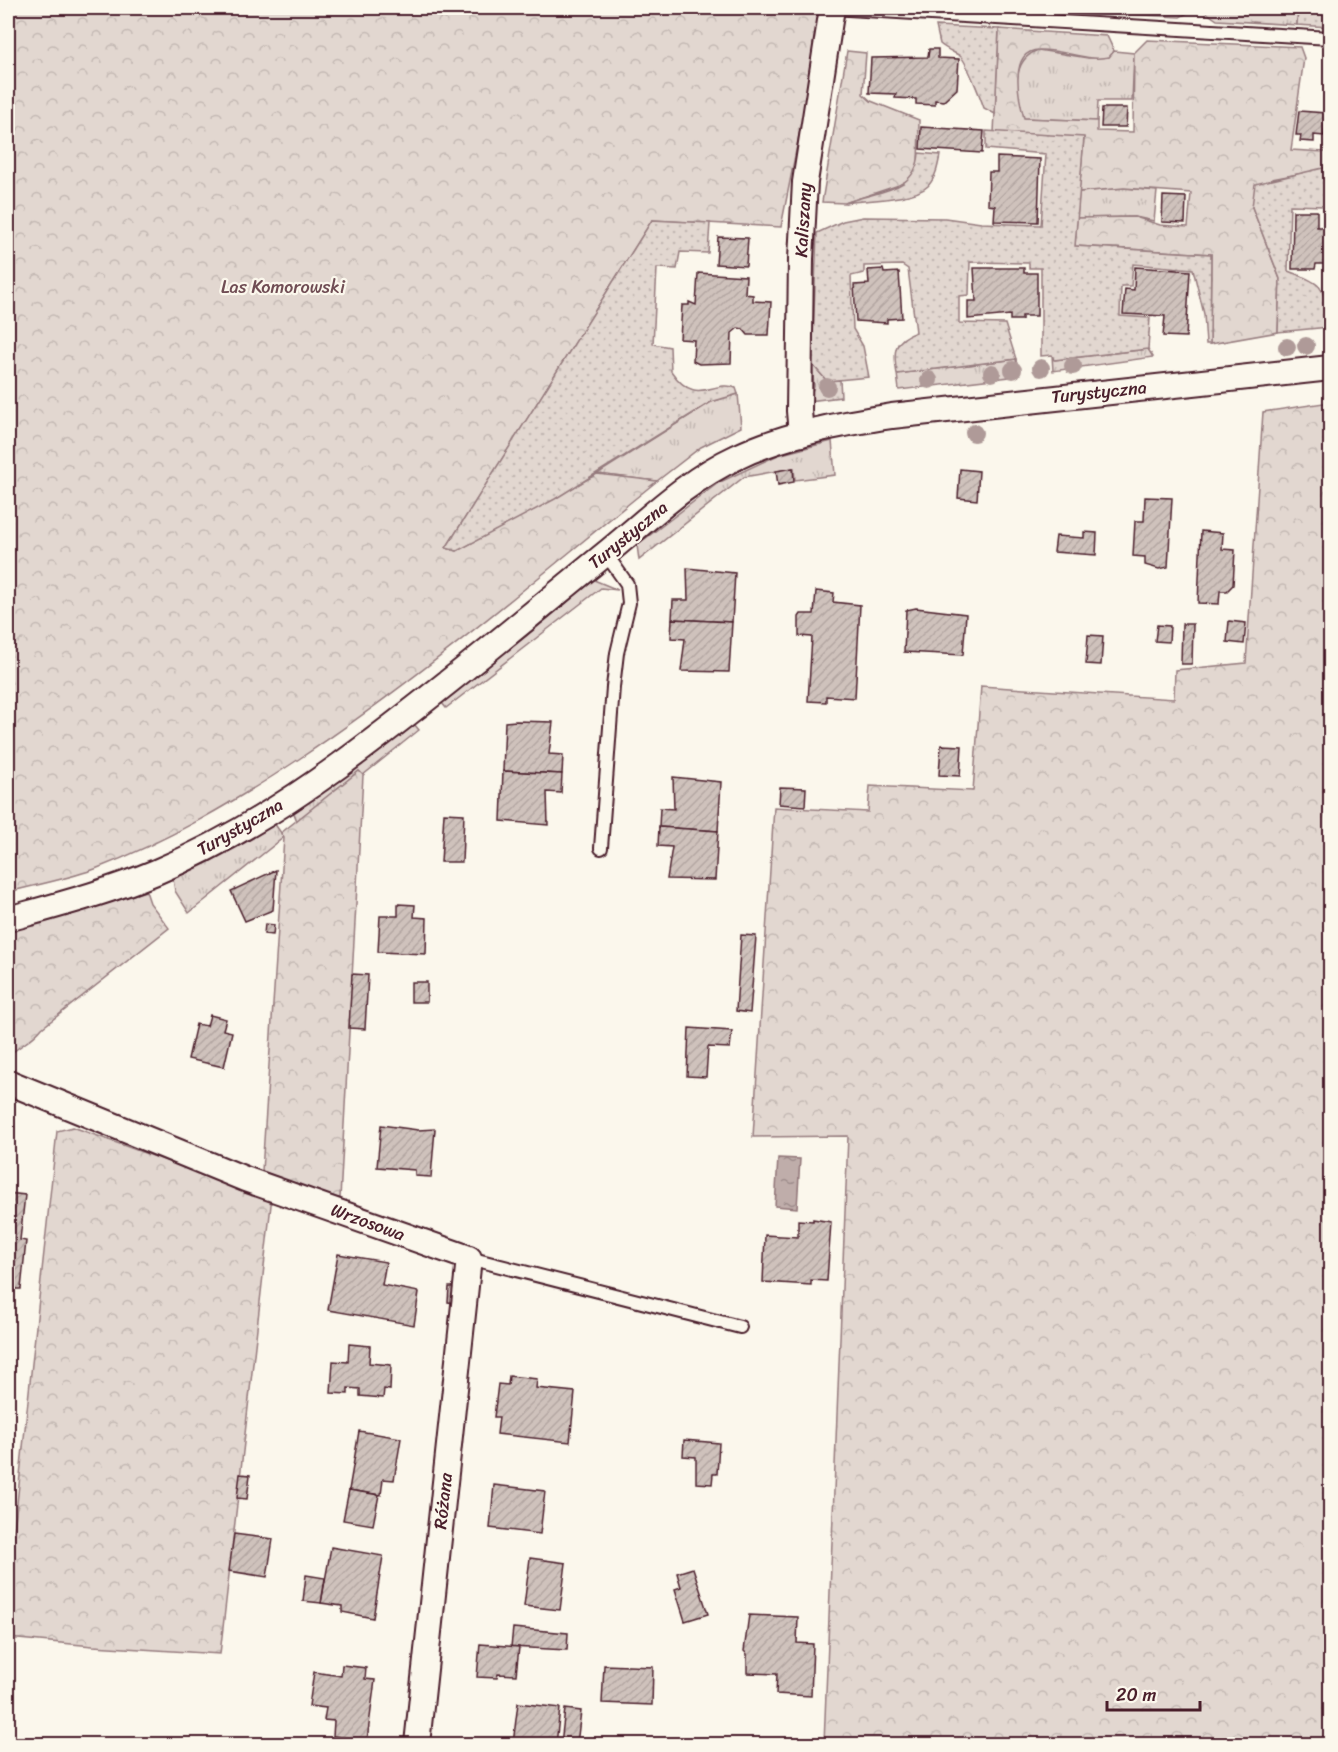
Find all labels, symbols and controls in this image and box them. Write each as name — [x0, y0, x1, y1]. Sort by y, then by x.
street label: Kaliszany — [785, 181, 821, 258]
park label: Las Komorowski — [221, 271, 346, 303]
street label: Turystyczna — [1050, 371, 1148, 413]
street label: Turystyczna — [581, 492, 675, 578]
street label: Turystyczna — [191, 789, 289, 865]
street label: Wrzosowa — [326, 1194, 410, 1250]
street label: Różana — [424, 1470, 462, 1531]
scale bar — [1107, 1674, 1200, 1712]
text: 20 m — [1116, 1679, 1156, 1711]

